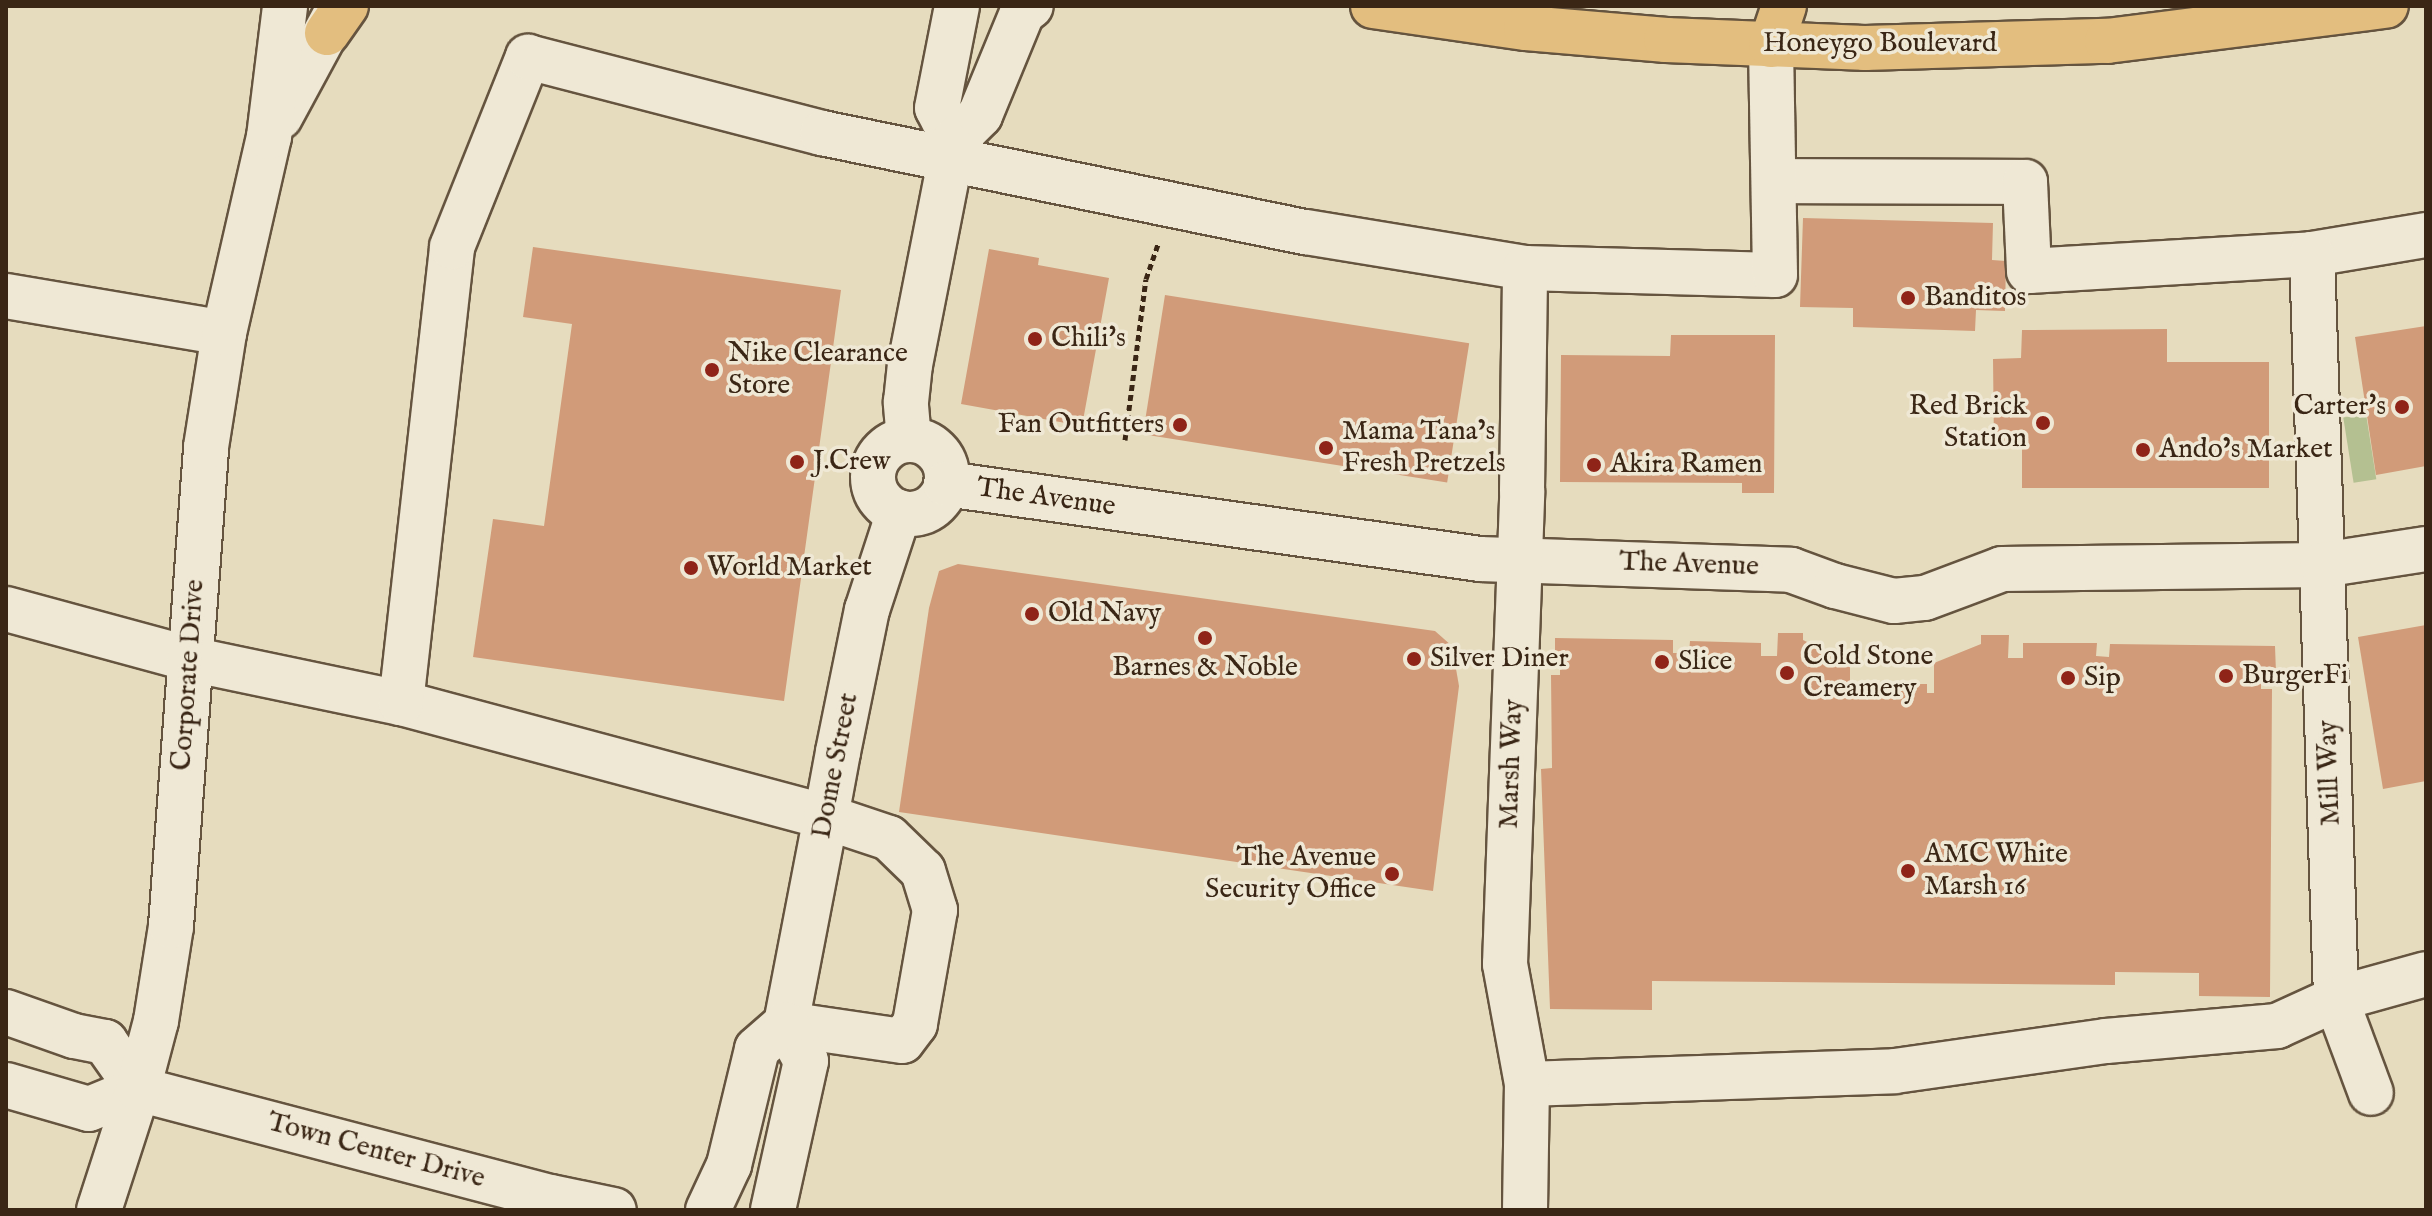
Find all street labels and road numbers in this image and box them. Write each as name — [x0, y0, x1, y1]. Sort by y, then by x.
street label: Honeygo Boulevard — [1763, 27, 1997, 61]
street label: The Avenue — [974, 472, 1118, 524]
street label: The Avenue — [1619, 546, 1759, 584]
street label: Corporate Drive — [166, 578, 212, 772]
street label: Dome Street — [805, 690, 867, 842]
street label: Marsh Way — [1493, 698, 1531, 830]
street label: Mill Way — [2311, 720, 2349, 826]
street label: Town Center Drive — [264, 1106, 488, 1196]

